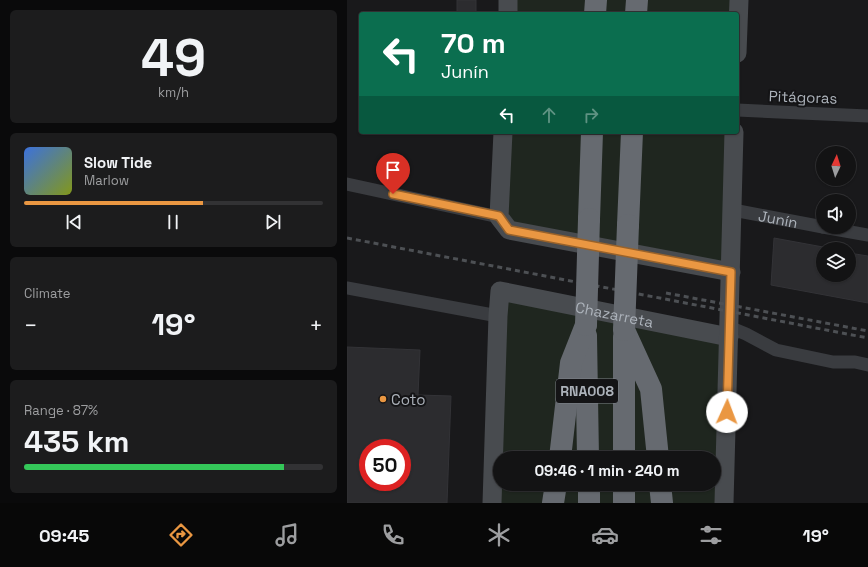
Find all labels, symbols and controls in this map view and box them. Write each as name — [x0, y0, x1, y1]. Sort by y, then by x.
text: 49 — [141, 25, 206, 91]
text: 70 m — [441, 25, 506, 61]
icon: left — [375, 28, 427, 80]
text: Junín — [441, 60, 489, 83]
text: km/h — [158, 84, 189, 101]
street label: Pitágoras — [768, 86, 838, 108]
icon: left — [496, 104, 518, 126]
icon: ahead — [538, 104, 560, 126]
icon: right — [580, 104, 602, 126]
north arrow — [816, 146, 856, 186]
map controls — [816, 146, 856, 282]
text: Slow Tide — [84, 153, 152, 172]
pin — [376, 153, 410, 194]
icon: arrive — [382, 159, 404, 181]
text: Marlow — [84, 172, 129, 189]
button: sound — [816, 194, 856, 234]
street label: Junín — [757, 206, 800, 232]
icon: previous — [63, 211, 85, 233]
icon: pause — [162, 211, 184, 233]
icon: next — [262, 211, 284, 233]
button: layers — [816, 242, 856, 282]
text: Climate — [24, 285, 70, 302]
street label: Chazarreta — [574, 297, 656, 331]
text: 19° — [152, 305, 195, 344]
text: − — [24, 311, 38, 339]
text: + — [309, 311, 323, 339]
road number: RNA008 — [556, 379, 618, 403]
place label: Coto — [391, 390, 426, 409]
position arrow — [706, 391, 748, 433]
marker: Coto — [378, 394, 388, 404]
text: Range · 87% — [24, 402, 98, 419]
text: 435 km — [24, 422, 129, 461]
speed limit sign: 50 — [359, 439, 411, 491]
text: 09:46 · 1 min · 240 m — [534, 461, 680, 480]
icon: directions — [167, 521, 195, 549]
icon: music — [273, 521, 301, 549]
icon: phone — [379, 521, 407, 549]
icon: climate — [485, 521, 513, 549]
icon: car — [591, 521, 619, 549]
icon: filters — [697, 521, 725, 549]
text: 09:45 — [39, 524, 89, 547]
text: 19° — [803, 524, 829, 547]

